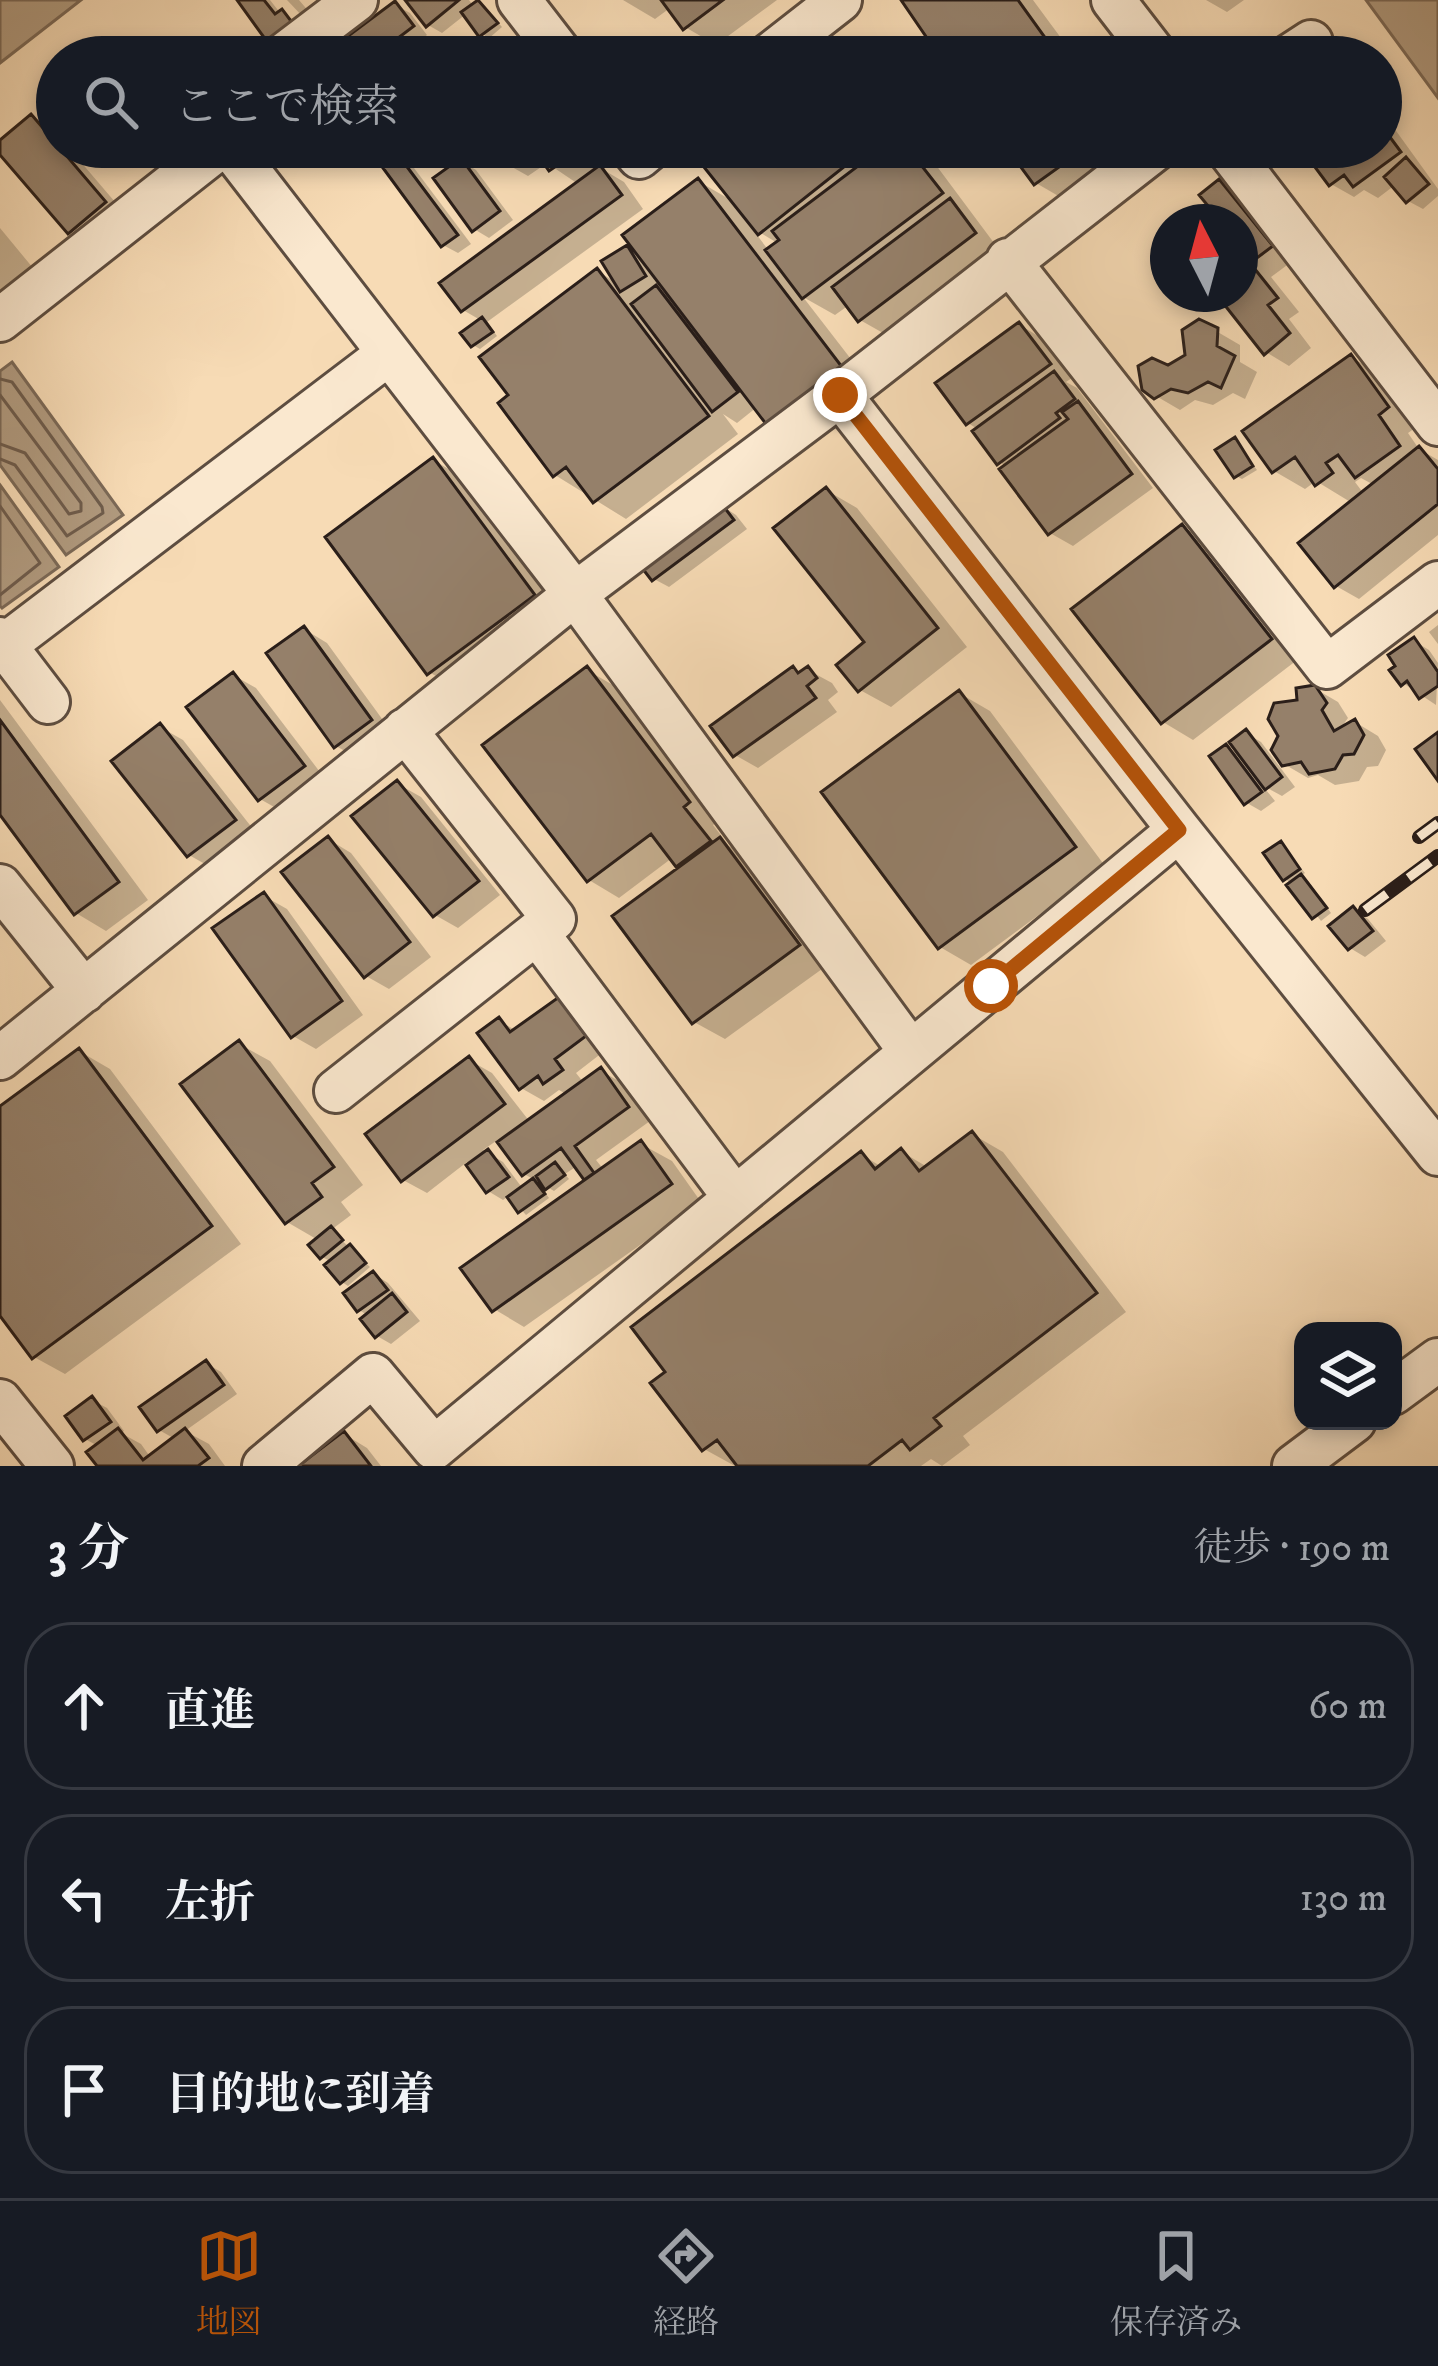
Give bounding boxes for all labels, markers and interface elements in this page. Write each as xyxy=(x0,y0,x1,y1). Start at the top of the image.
search box xyxy=(36,36,1402,168)
icon: search xyxy=(78,69,144,135)
text: ここで検索 xyxy=(174,80,399,136)
north arrow xyxy=(1150,204,1258,312)
route end xyxy=(813,368,867,422)
route start xyxy=(964,959,1018,1013)
map controls xyxy=(1294,1322,1402,1430)
button: layers xyxy=(1294,1322,1402,1430)
text: 3 分 xyxy=(48,1518,129,1582)
text: 徒歩 · 190 m xyxy=(1194,1524,1390,1573)
icon: ahead xyxy=(51,1673,117,1739)
text: 60 m xyxy=(1308,1682,1387,1731)
text: 直進 xyxy=(165,1684,255,1740)
icon: left xyxy=(51,1865,117,1931)
text: 130 m xyxy=(1299,1874,1387,1923)
text: 左折 xyxy=(165,1876,255,1932)
icon: arrive xyxy=(51,2057,117,2123)
text: 目的地に到着 xyxy=(165,2068,435,2124)
tab: 地図 xyxy=(196,2223,262,2344)
tab: 経路 xyxy=(653,2223,719,2344)
tab: 保存済み xyxy=(1110,2223,1242,2344)

